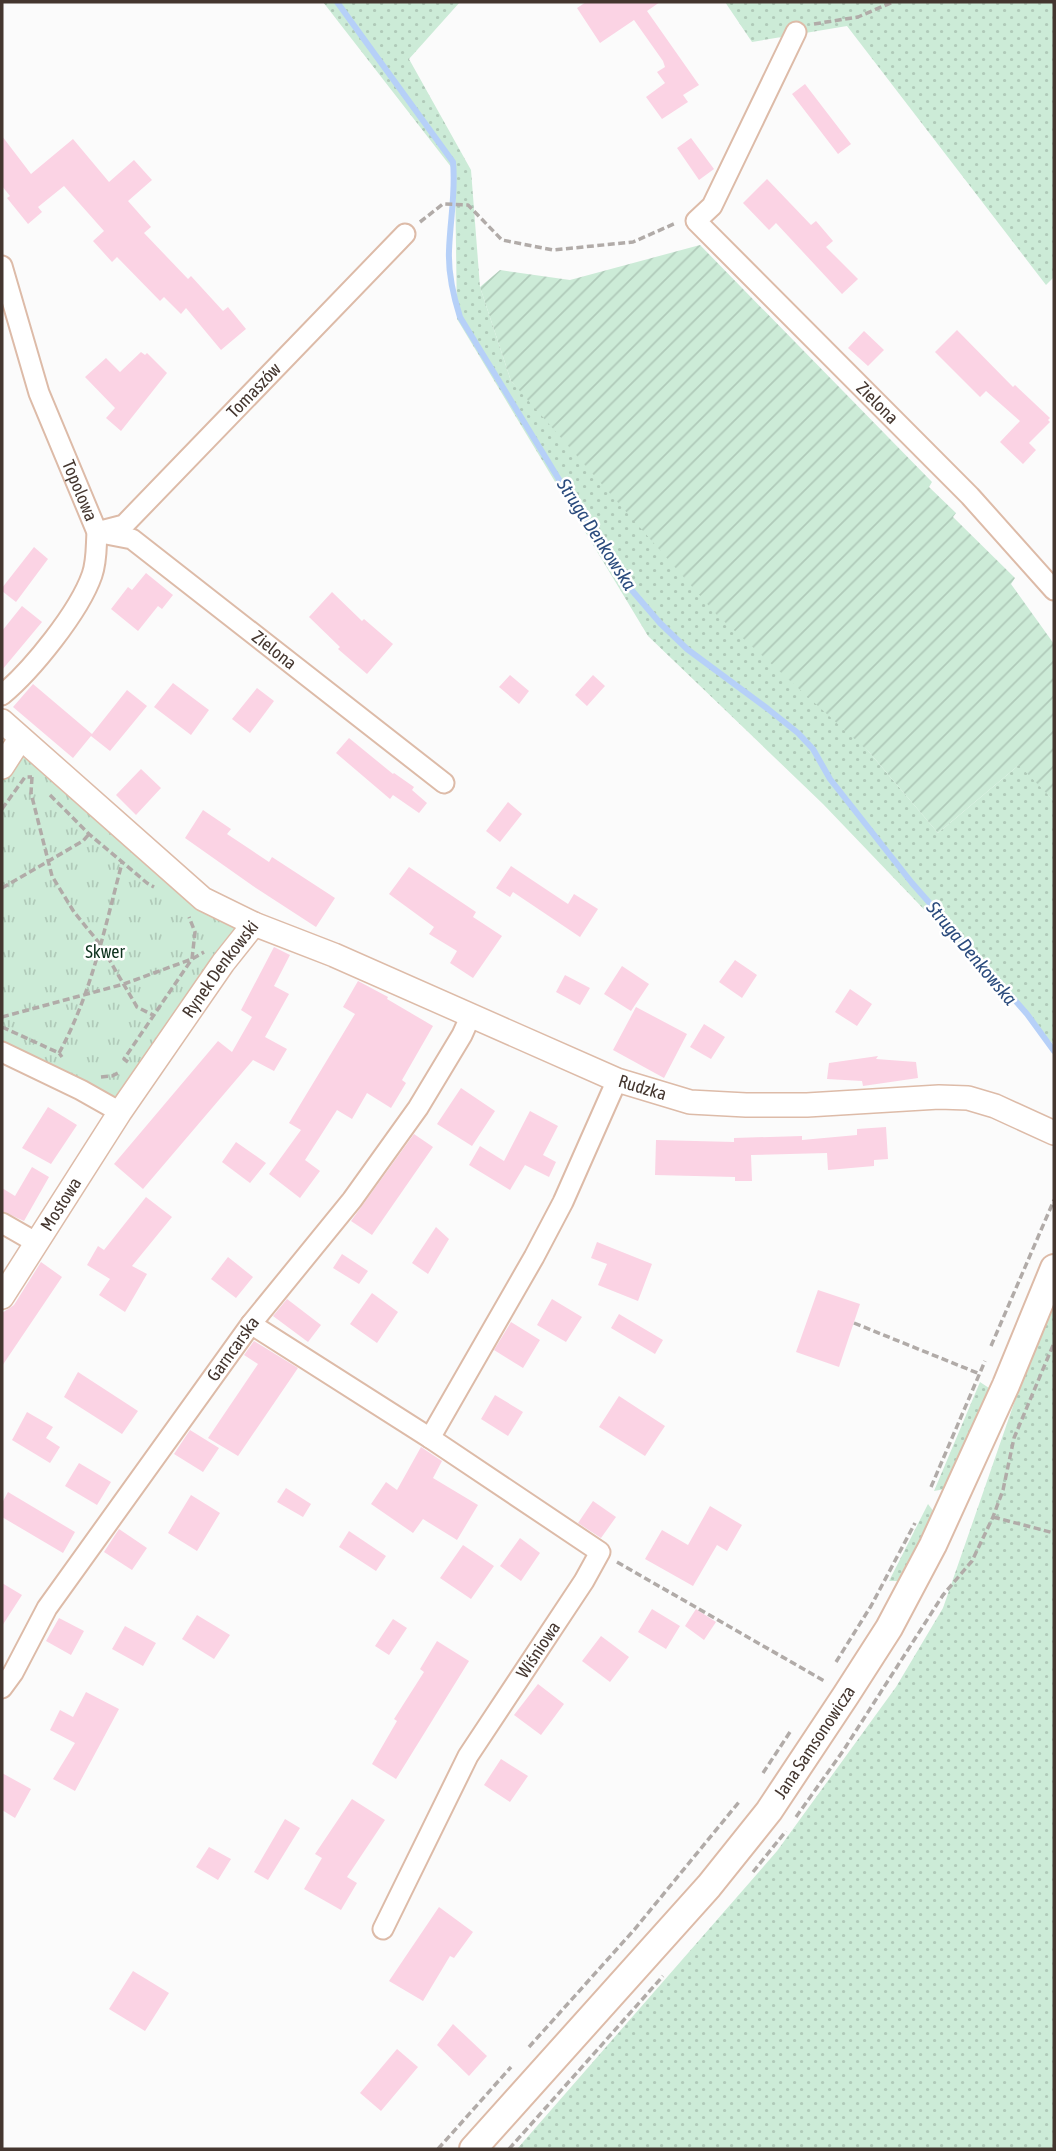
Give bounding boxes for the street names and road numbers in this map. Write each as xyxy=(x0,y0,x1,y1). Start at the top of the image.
street label: Tomaszów xyxy=(222,358,285,422)
street label: Zielona xyxy=(852,377,903,428)
street label: Topolowa xyxy=(58,457,102,524)
street label: Zielona xyxy=(248,626,301,674)
street label: Rynek Denkowski xyxy=(177,916,263,1021)
street label: Rudzka xyxy=(616,1070,669,1104)
street label: Mostowa xyxy=(36,1173,85,1235)
street label: Garncarska xyxy=(202,1312,263,1385)
street label: Wiśniowa xyxy=(512,1617,564,1682)
street label: Jana Samsonowicza xyxy=(769,1682,859,1802)

